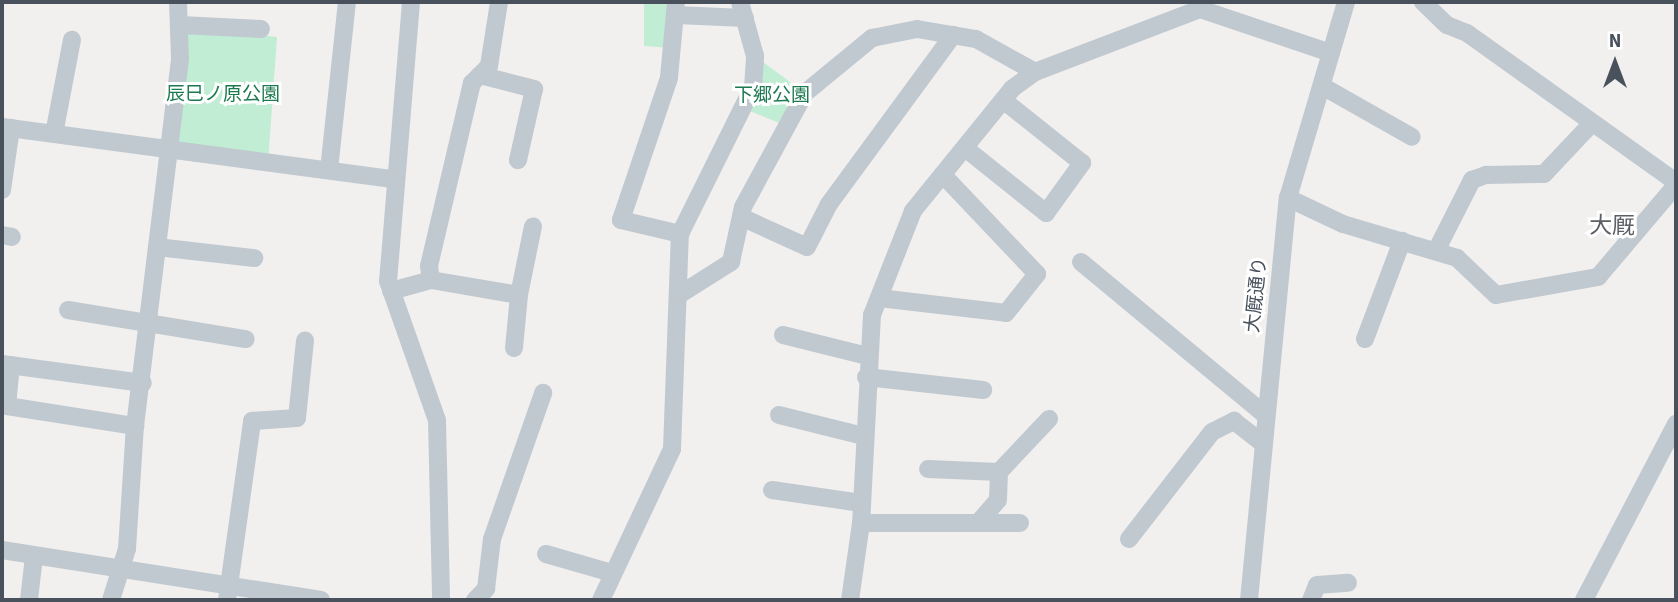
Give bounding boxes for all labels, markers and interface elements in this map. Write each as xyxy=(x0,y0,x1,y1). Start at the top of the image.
north arrow xyxy=(1580,28,1650,98)
text: N xyxy=(1609,28,1621,55)
park label: 辰巳ノ原公園 xyxy=(166,84,280,106)
park label: 下郷公園 xyxy=(734,85,810,107)
district label: 大厩 xyxy=(1589,212,1635,240)
street label: 大厩通り xyxy=(1242,256,1272,334)

